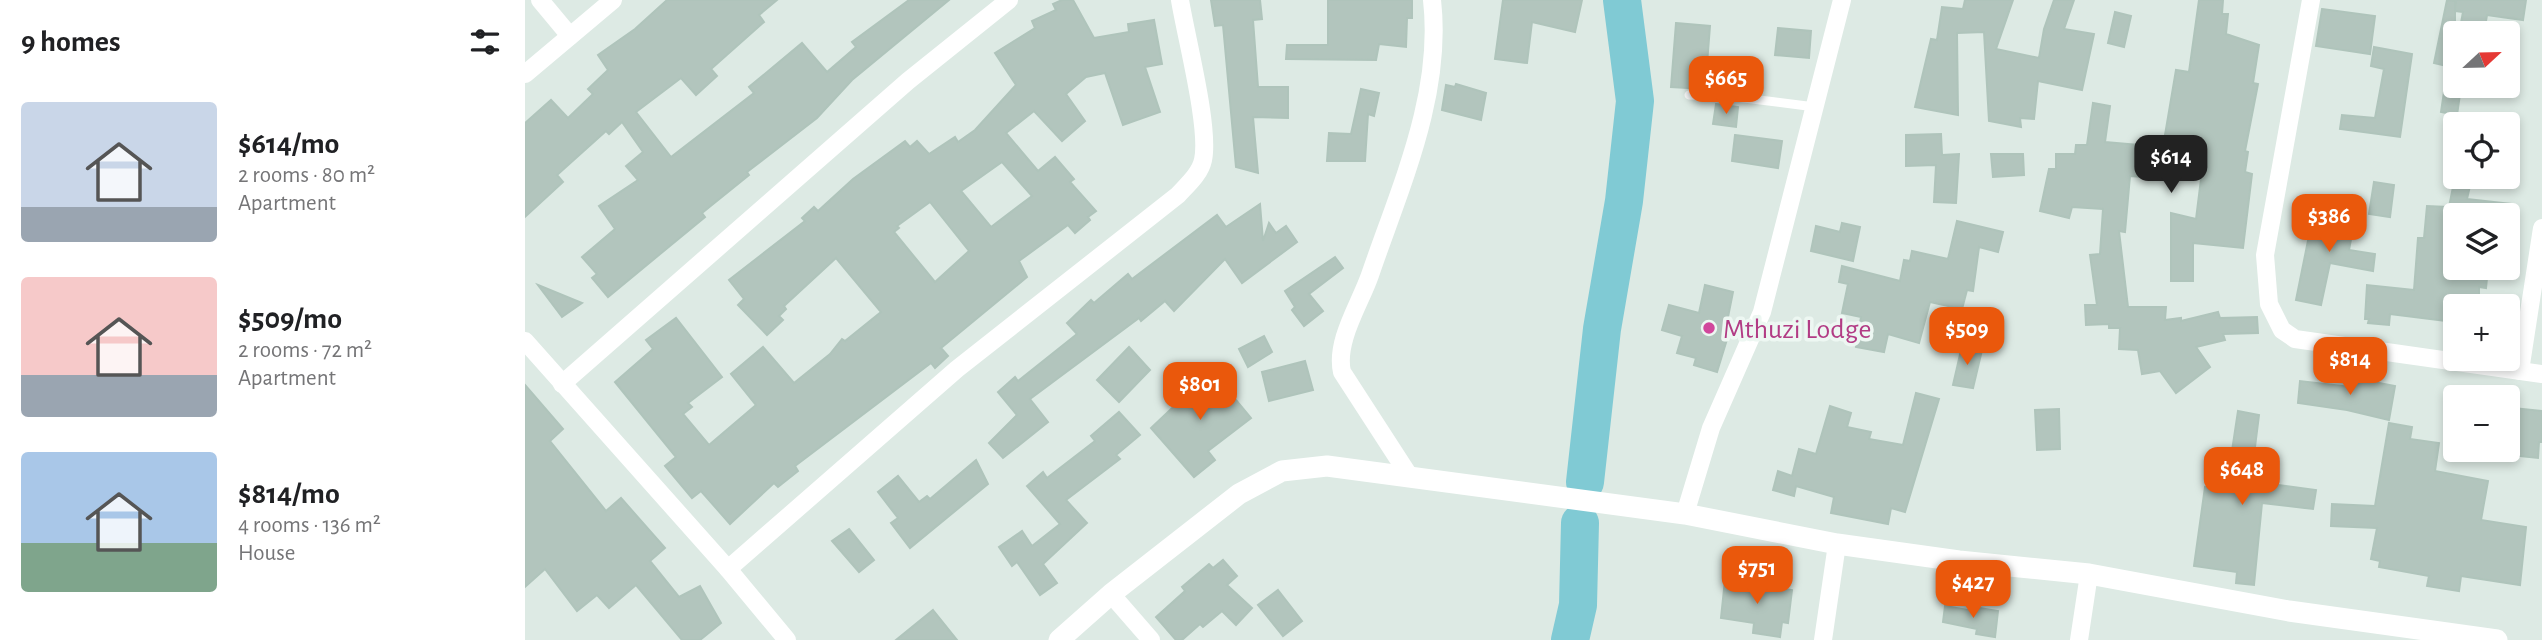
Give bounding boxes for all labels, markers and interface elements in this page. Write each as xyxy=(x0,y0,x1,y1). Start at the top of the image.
north arrow xyxy=(2443,21,2520,98)
map controls xyxy=(2443,21,2520,462)
icon: filters xyxy=(466,23,504,61)
text: 9 homes xyxy=(21,27,121,57)
pin: $665 xyxy=(1685,57,1767,116)
text: $665 xyxy=(1705,67,1747,90)
button: locate xyxy=(2443,112,2520,189)
text: $614/mo xyxy=(238,129,339,159)
icon: home xyxy=(77,130,161,214)
pin: $614 xyxy=(2130,136,2212,195)
text: $614 xyxy=(2150,146,2192,169)
text: 2 rooms · 80 m² xyxy=(238,164,375,187)
text: Apartment xyxy=(238,192,336,215)
pin: $386 xyxy=(2288,194,2370,254)
button: layers xyxy=(2443,203,2520,280)
text: $386 xyxy=(2308,205,2350,228)
button: + xyxy=(2443,294,2520,371)
text: $509/mo xyxy=(238,304,342,334)
icon: home xyxy=(77,305,161,389)
pin: $509 xyxy=(1926,308,2008,367)
place label: Mthuzi Lodge xyxy=(1723,316,1871,344)
text: $509 xyxy=(1945,318,1989,341)
marker: Mthuzi Lodge xyxy=(1701,320,1717,336)
pin: $814 xyxy=(2309,338,2391,397)
text: 2 rooms · 72 m² xyxy=(238,339,372,362)
text: $814 xyxy=(2329,348,2371,371)
pin: $801 xyxy=(1159,362,1241,422)
text: Apartment xyxy=(238,367,336,390)
text: $801 xyxy=(1179,373,1221,396)
button: − xyxy=(2443,385,2520,462)
pin: $648 xyxy=(2201,448,2283,507)
text: $648 xyxy=(2220,458,2264,481)
text: $814/mo xyxy=(238,479,340,509)
icon: home xyxy=(77,480,161,564)
text: 4 rooms · 136 m² xyxy=(238,514,381,537)
text: House xyxy=(238,542,295,565)
pin: $751 xyxy=(1716,546,1798,606)
text: $751 xyxy=(1738,557,1776,580)
pin: $427 xyxy=(1932,560,2014,620)
text: $427 xyxy=(1952,571,1994,594)

